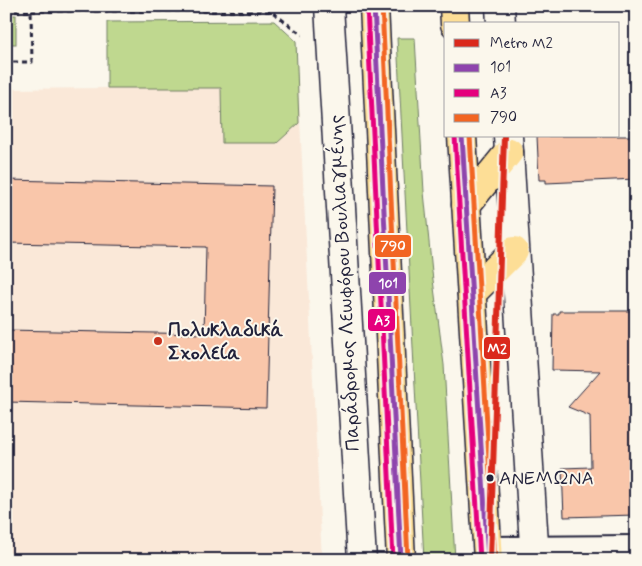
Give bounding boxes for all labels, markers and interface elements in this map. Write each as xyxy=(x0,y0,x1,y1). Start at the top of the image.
legend xyxy=(444,22,620,138)
text: Metro Μ2 xyxy=(490,34,553,54)
text: 101 xyxy=(490,58,511,78)
text: Α3 xyxy=(490,84,507,104)
text: 790 xyxy=(490,108,517,128)
street label: Παράδρομος Λεωφόρου Βουλιαγμένης xyxy=(323,114,367,452)
line badge: 790 xyxy=(374,234,412,258)
text: 790 xyxy=(380,237,406,255)
line badge: 101 xyxy=(368,271,407,295)
text: 101 xyxy=(378,275,398,293)
line badge: Α3 xyxy=(367,308,396,332)
text: Α3 xyxy=(374,312,390,330)
place label: Πολυκλαδικά Σχολεία xyxy=(168,317,283,367)
marker: Πολυκλαδικά Σχολεία xyxy=(152,335,164,347)
line badge: Μ2 xyxy=(483,336,511,360)
text: Μ2 xyxy=(487,340,507,358)
place label: ΑΝΕΜΩΝΑ xyxy=(499,466,594,491)
marker: ΑΝΕΜΩΝΑ xyxy=(485,473,495,483)

